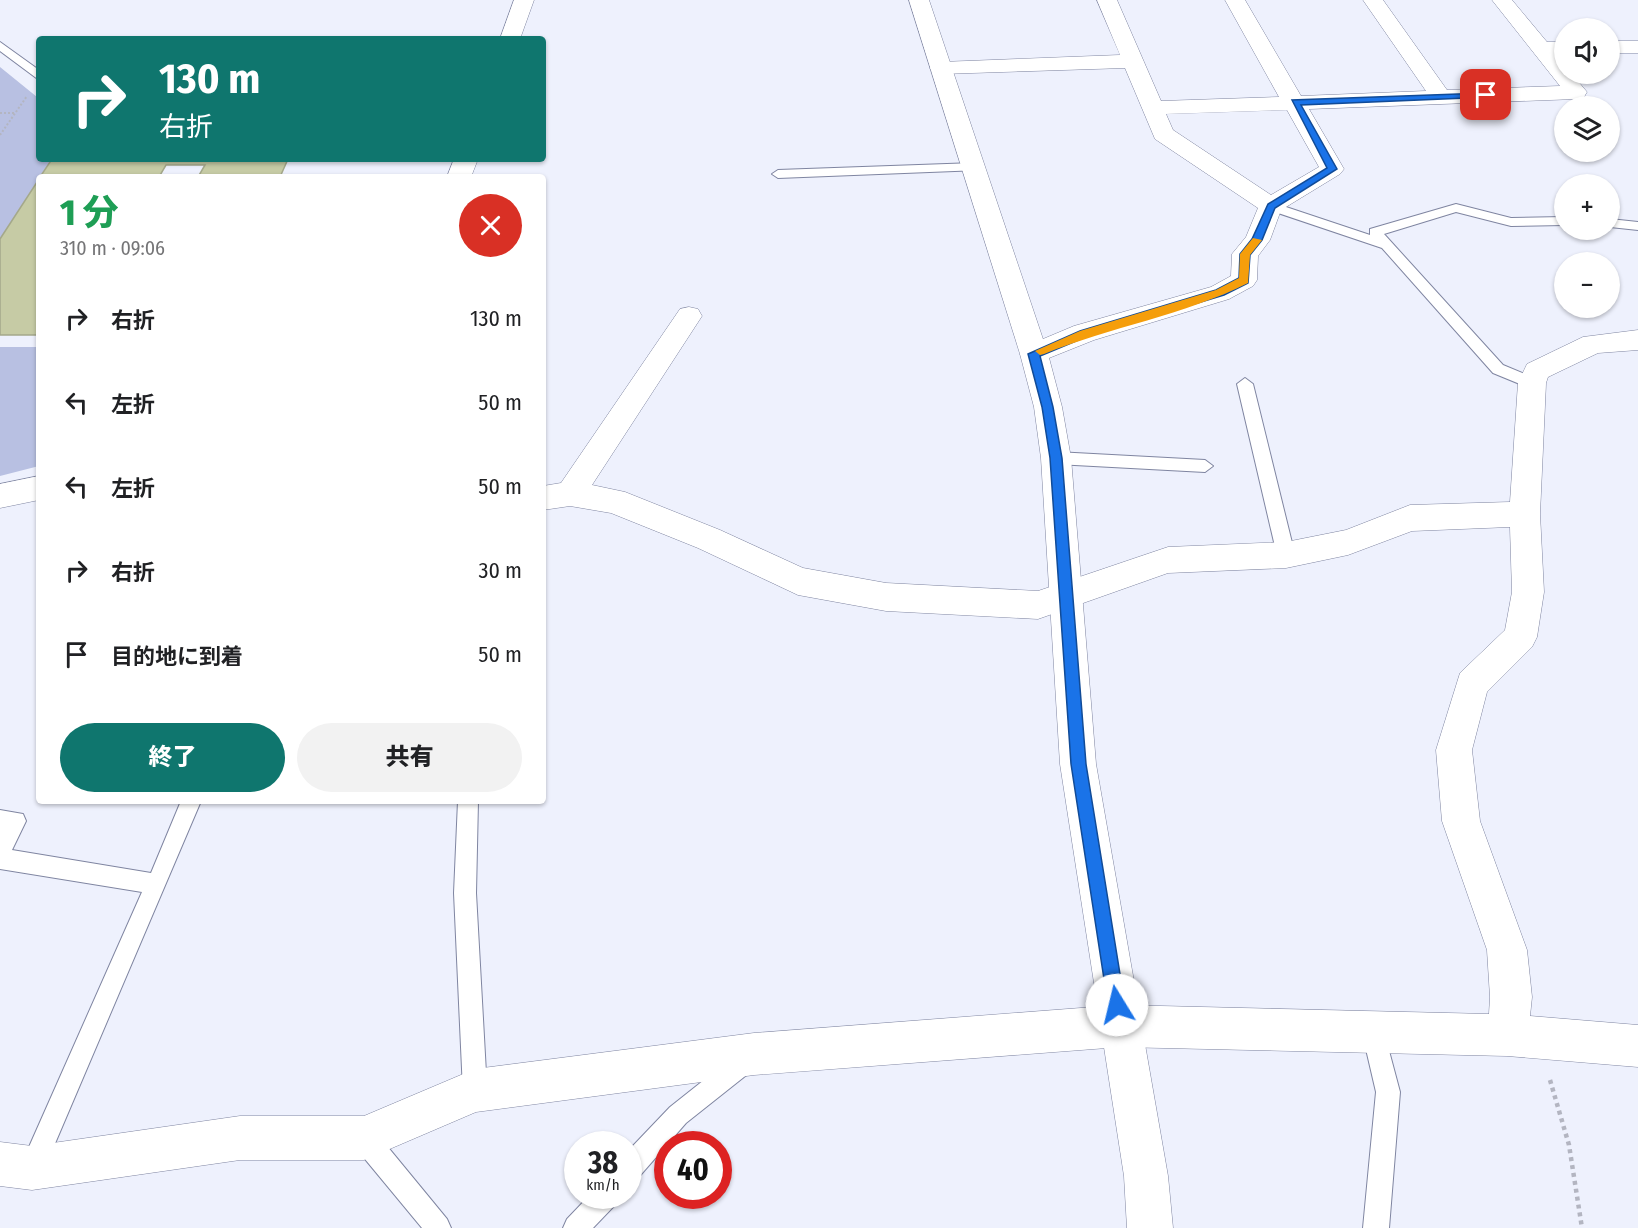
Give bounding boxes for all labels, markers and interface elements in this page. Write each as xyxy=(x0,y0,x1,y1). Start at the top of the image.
map controls xyxy=(1554,18,1620,318)
button: sound xyxy=(1554,18,1620,84)
text: 130 m xyxy=(159,54,260,104)
icon: right xyxy=(60,60,138,138)
pin xyxy=(1460,69,1511,120)
icon: arrive xyxy=(1469,78,1502,111)
button: layers xyxy=(1554,96,1620,162)
text: 右折 xyxy=(159,111,213,143)
button: + xyxy=(1554,174,1620,240)
text: 1 分 xyxy=(60,191,119,235)
button: close xyxy=(459,194,522,257)
text: 310 m · 09:06 xyxy=(60,236,165,260)
button: − xyxy=(1554,252,1620,318)
icon: right xyxy=(60,302,93,335)
text: 130 m xyxy=(470,305,522,332)
text: 右折 xyxy=(111,307,155,334)
icon: left xyxy=(60,386,93,419)
text: 50 m xyxy=(478,389,522,416)
text: 左折 xyxy=(111,391,155,418)
icon: left xyxy=(60,470,93,503)
text: 50 m xyxy=(478,473,522,500)
text: 左折 xyxy=(111,475,155,502)
icon: right xyxy=(60,554,93,587)
text: 30 m xyxy=(479,557,522,584)
text: 右折 xyxy=(111,559,155,586)
icon: arrive xyxy=(60,638,93,671)
text: 50 m xyxy=(478,641,522,668)
text: 目的地に到着 xyxy=(111,643,243,670)
button: 終了 xyxy=(60,723,285,792)
button: 共有 xyxy=(297,723,522,792)
position arrow xyxy=(1085,973,1149,1037)
speed limit sign: 40 xyxy=(654,1131,732,1209)
text: 38 xyxy=(588,1145,618,1181)
text: km/h xyxy=(586,1176,620,1194)

